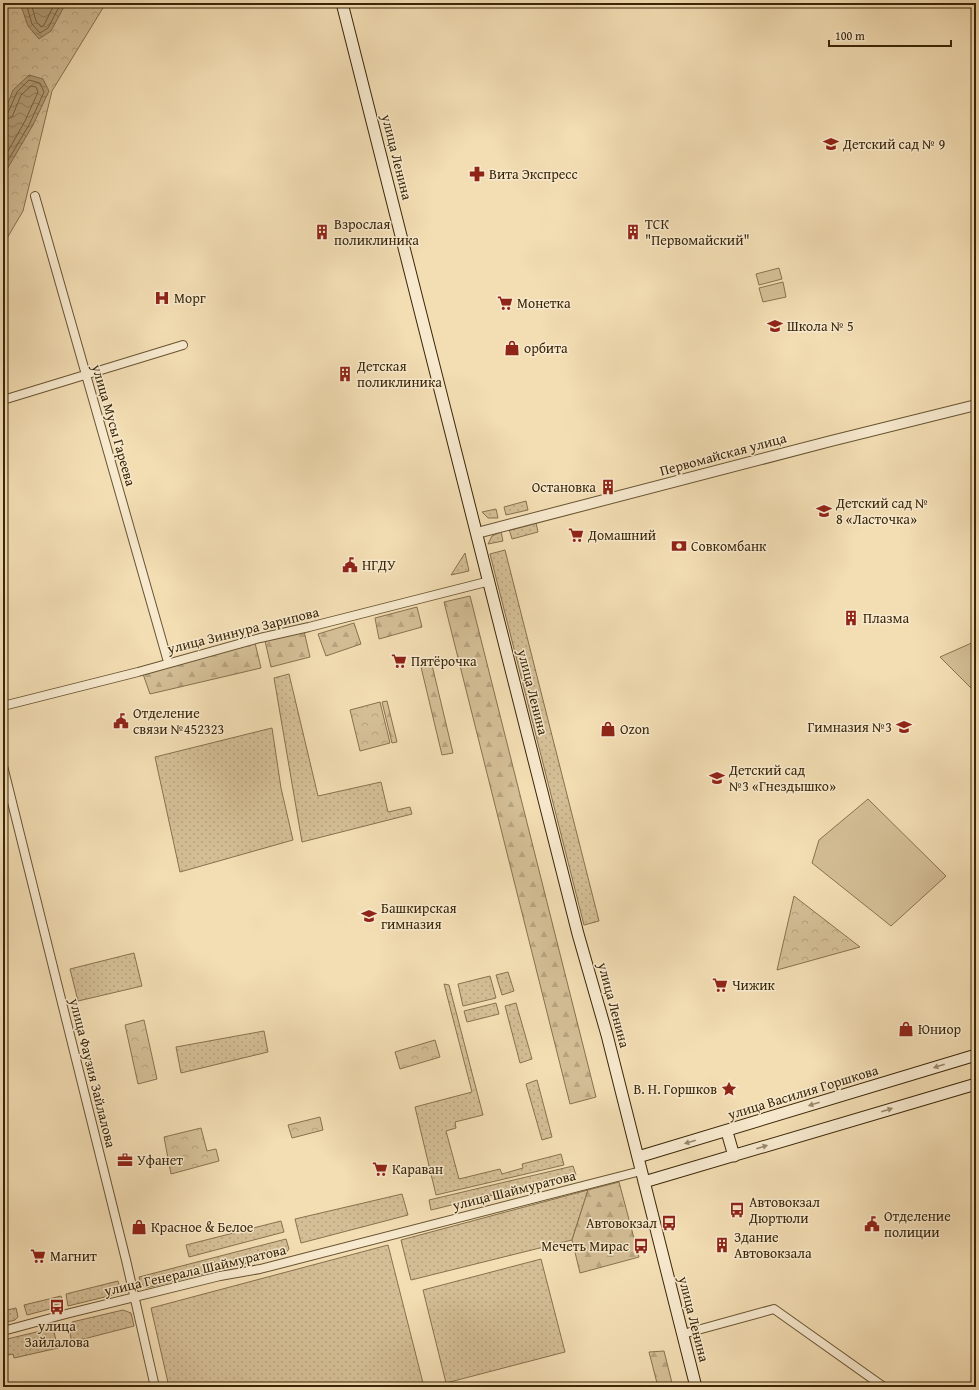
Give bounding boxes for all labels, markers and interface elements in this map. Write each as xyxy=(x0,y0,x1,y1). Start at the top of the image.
scale bar xyxy=(829,22,951,48)
text: 100 m xyxy=(835,27,865,44)
street label: улица Ленина xyxy=(376,111,417,202)
place label: Детский сад № 9 xyxy=(842,134,945,154)
school or university icon: Детский сад № 9 xyxy=(822,135,840,153)
place label: Вита Экспресс xyxy=(489,164,578,184)
pharmacy icon: Вита Экспресс xyxy=(468,165,486,183)
place label: Взрослая поликлиника xyxy=(334,214,419,250)
place label: ТСК "Первомайский" xyxy=(645,214,750,250)
building icon: Взрослая поликлиника xyxy=(313,223,331,241)
building icon: ТСК "Первомайский" xyxy=(624,223,642,241)
place label: Морг xyxy=(174,288,206,308)
hospital icon: Морг xyxy=(153,289,171,307)
place label: Монетка xyxy=(517,293,571,313)
supermarket icon: Монетка xyxy=(496,294,514,312)
place label: Школа № 5 xyxy=(787,316,854,336)
school or university icon: Школа № 5 xyxy=(766,317,784,335)
place label: орбита xyxy=(524,338,568,358)
shop icon: орбита xyxy=(503,339,521,357)
place label: Детская поликлиника xyxy=(356,356,442,392)
street label: улица Мусы Гареева xyxy=(87,361,141,489)
building icon: Детская поликлиника xyxy=(336,365,354,383)
street label: Первомайская улица xyxy=(657,427,789,481)
place label: Остановка xyxy=(532,477,596,497)
building icon: Остановка xyxy=(599,478,617,496)
place label: Детский сад № 8 «Ласточка» xyxy=(835,493,928,529)
school or university icon: Детский сад № 8 «Ласточка» xyxy=(815,502,833,520)
place label: Домашний xyxy=(587,525,656,545)
supermarket icon: Домашний xyxy=(567,526,585,544)
place label: Совкомбанк xyxy=(691,536,767,556)
bank icon: Совкомбанк xyxy=(670,537,688,555)
place label: НГДУ xyxy=(362,555,396,575)
public building icon: НГДУ xyxy=(341,556,359,574)
street label: улица Зиннура Зарипова xyxy=(164,601,321,659)
place label: Плазма xyxy=(863,608,909,628)
building icon: Плазма xyxy=(842,609,860,627)
street label: улица Ленина xyxy=(512,646,553,737)
place label: Пятёрочка xyxy=(411,651,477,671)
supermarket icon: Пятёрочка xyxy=(390,652,408,670)
place label: Отделение связи №452323 xyxy=(133,703,224,739)
public building icon: Отделение связи №452323 xyxy=(112,712,130,730)
place label: Гимназия №3 xyxy=(808,717,892,737)
school or university icon: Гимназия №3 xyxy=(895,718,913,736)
place label: Ozon xyxy=(620,719,650,739)
shop icon: Ozon xyxy=(599,720,617,738)
place label: Детский сад №3 «Гнездышко» xyxy=(728,760,836,796)
school or university icon: Детский сад №3 «Гнездышко» xyxy=(708,769,726,787)
place label: Башкирская гимназия xyxy=(381,898,457,934)
school or university icon: Башкирская гимназия xyxy=(360,907,378,925)
street label: улица Ленина xyxy=(593,959,635,1050)
place label: Чижик xyxy=(732,975,775,995)
supermarket icon: Чижик xyxy=(711,976,729,994)
street label: улица Фаузия Зайлалова xyxy=(65,995,121,1150)
place label: Юниор xyxy=(918,1019,962,1039)
shop icon: Юниор xyxy=(897,1020,915,1038)
street label: улица Василия Горшкова xyxy=(724,1059,881,1125)
one-way arrow xyxy=(932,1063,944,1069)
place label: В. Н. Горшков xyxy=(633,1079,717,1099)
place icon: В. Н. Горшков xyxy=(720,1080,738,1098)
one-way arrow xyxy=(808,1101,820,1107)
one-way arrow xyxy=(881,1107,893,1113)
one-way arrow xyxy=(684,1139,696,1145)
one-way arrow xyxy=(756,1144,768,1150)
place label: Уфанет xyxy=(137,1150,183,1170)
office icon: Уфанет xyxy=(116,1151,134,1169)
place label: Караван xyxy=(392,1159,443,1179)
supermarket icon: Караван xyxy=(371,1160,389,1178)
street label: улица Шаймуратова xyxy=(449,1165,578,1215)
place label: Автовокзал Дюртюли xyxy=(748,1192,820,1228)
bus stop icon: Автовокзал Дюртюли xyxy=(728,1201,746,1219)
place label: Отделение полиции xyxy=(884,1206,951,1242)
place label: Автовокзал xyxy=(586,1213,657,1233)
bus stop icon: Автовокзал xyxy=(660,1214,678,1232)
public building icon: Отделение полиции xyxy=(863,1215,881,1233)
place label: Красное & Белое xyxy=(151,1217,254,1237)
shop icon: Красное & Белое xyxy=(130,1218,148,1236)
place label: Здание Автовокзала xyxy=(734,1227,812,1263)
place label: Мечеть Мирас xyxy=(541,1236,629,1256)
building icon: Здание Автовокзала xyxy=(713,1236,731,1254)
bus stop icon: Мечеть Мирас xyxy=(632,1237,650,1255)
street label: улица Генерала Шаймуратова xyxy=(101,1239,288,1301)
place label: Магнит xyxy=(50,1246,97,1266)
supermarket icon: Магнит xyxy=(29,1247,47,1265)
street label: улица Ленина xyxy=(673,1273,714,1364)
bus stop icon: улица Зайлалова xyxy=(48,1298,66,1316)
place label: улица Зайлалова xyxy=(25,1316,90,1352)

